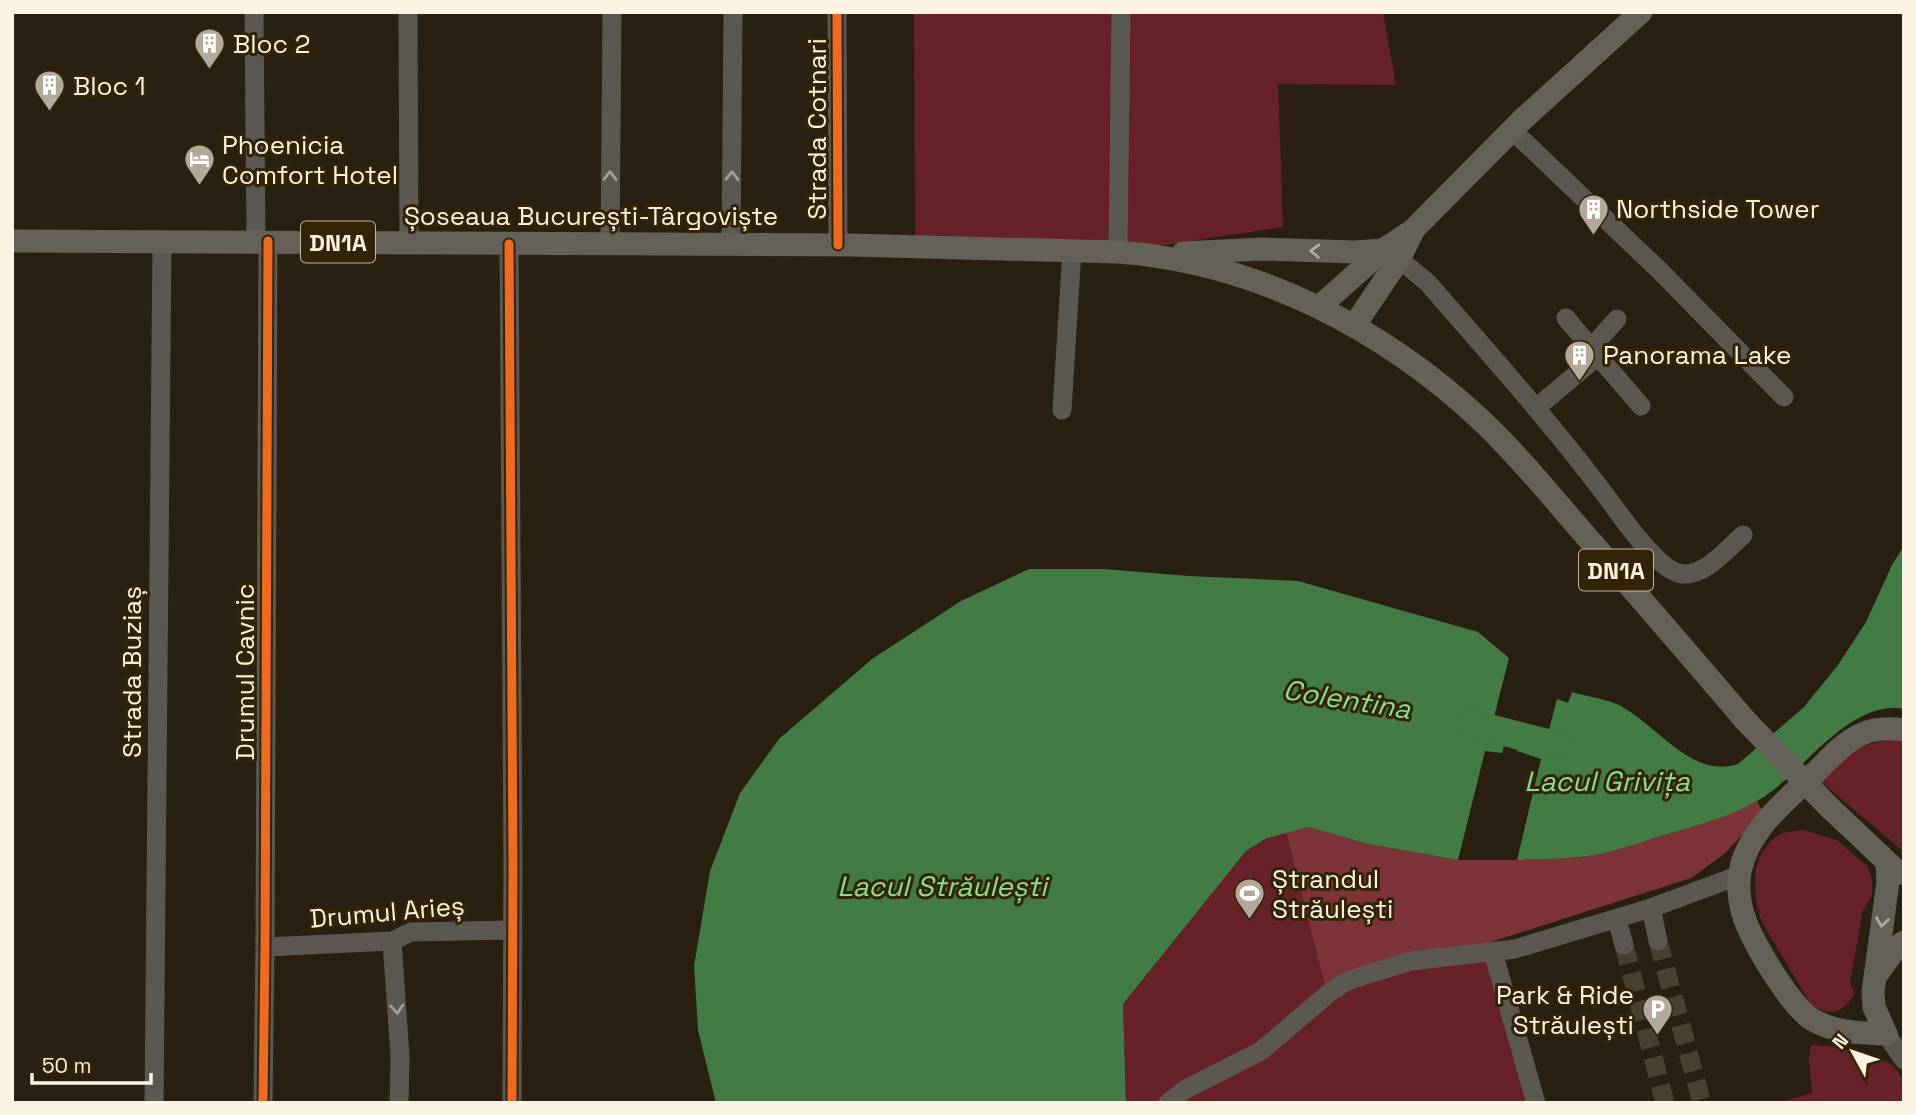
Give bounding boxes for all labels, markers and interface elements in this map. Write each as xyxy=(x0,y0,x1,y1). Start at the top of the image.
building icon: Bloc 2 xyxy=(193,27,227,71)
place label: Bloc 2 xyxy=(233,27,311,61)
street label: Strada Cotnari xyxy=(800,38,834,220)
building icon: Bloc 1 xyxy=(33,69,67,113)
place label: Bloc 1 xyxy=(73,69,146,103)
place label: Phoenicia Comfort Hotel xyxy=(222,128,398,192)
hotel icon: Phoenicia Comfort Hotel xyxy=(182,143,216,187)
one-way arrow xyxy=(603,170,618,181)
one-way arrow xyxy=(724,170,740,180)
building icon: Northside Tower xyxy=(1576,192,1610,236)
place label: Northside Tower xyxy=(1616,192,1820,226)
street label: Șoseaua București-Târgoviște xyxy=(404,199,778,233)
road number: DN1A xyxy=(301,222,375,262)
one-way arrow xyxy=(1309,243,1320,258)
building icon: Panorama Lake xyxy=(1563,338,1597,382)
place label: Panorama Lake xyxy=(1603,338,1791,372)
road number: DN1A xyxy=(1579,550,1653,590)
street label: Drumul Cavnic xyxy=(228,584,262,760)
street label: Strada Buziaș xyxy=(115,586,149,758)
water label: Colentina xyxy=(1281,671,1414,727)
water label: Lacul Grivița xyxy=(1524,763,1691,799)
place label: Ștrandul Străulești xyxy=(1272,862,1393,926)
water label: Lacul Străulești xyxy=(837,868,1050,904)
sports icon: Ștrandul Străulești xyxy=(1232,877,1266,921)
street label: Drumul Arieș xyxy=(308,888,466,936)
one-way arrow xyxy=(1875,916,1890,927)
place label: Park & Ride Străulești xyxy=(1496,978,1634,1042)
parking icon: Park & Ride Străulești xyxy=(1640,993,1674,1037)
one-way arrow xyxy=(389,1004,404,1015)
north arrow xyxy=(1818,1017,1888,1087)
text: N xyxy=(1827,1028,1854,1054)
scale bar xyxy=(32,1042,150,1086)
text: 50 m xyxy=(42,1052,92,1079)

